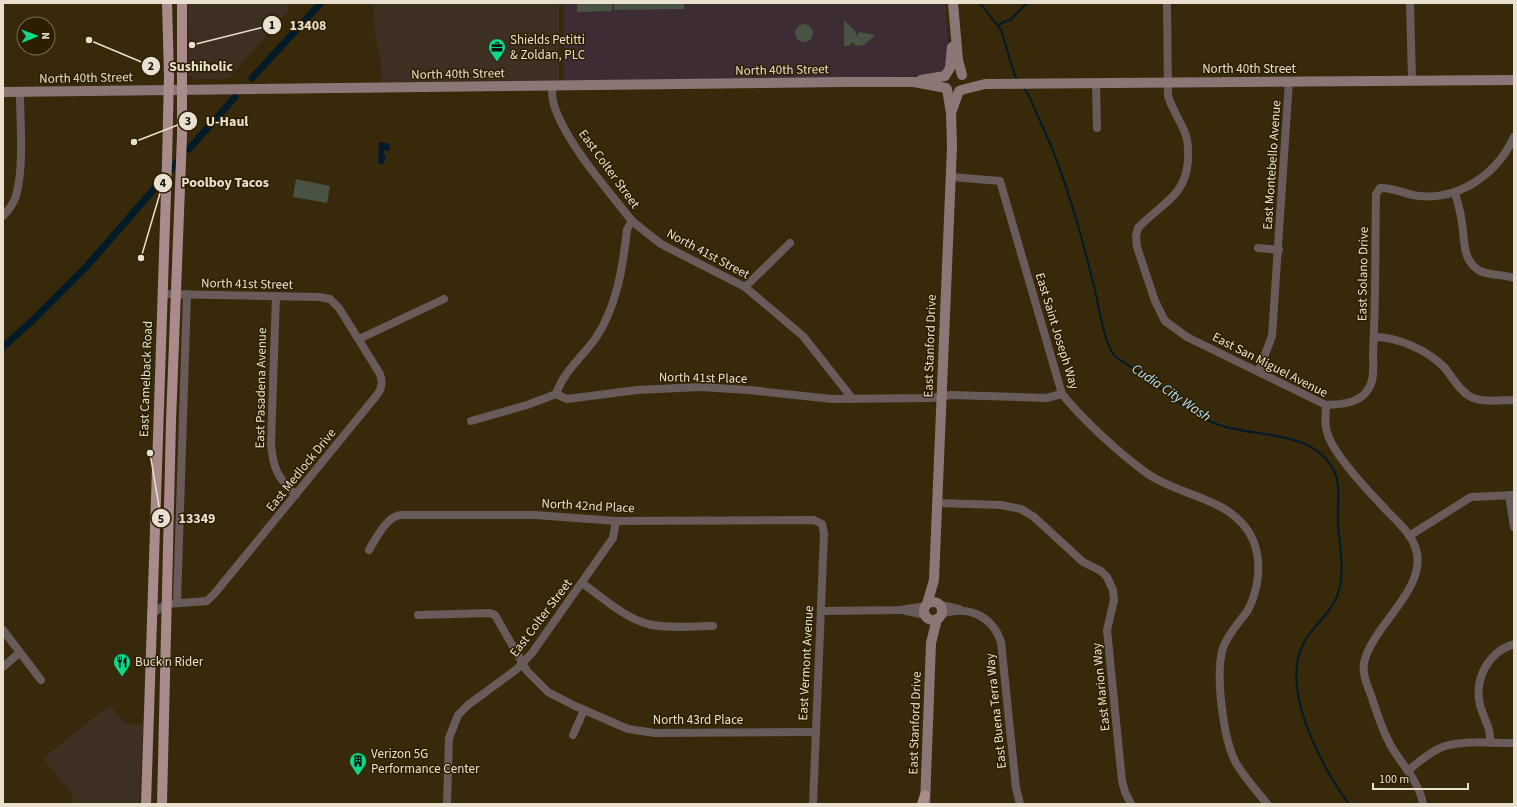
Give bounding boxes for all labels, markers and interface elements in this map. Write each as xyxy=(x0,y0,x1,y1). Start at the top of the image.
callout: 13408 xyxy=(262,12,334,38)
north arrow xyxy=(16,16,56,56)
text: 13408 xyxy=(290,16,326,36)
text: 1 xyxy=(269,17,275,34)
place label: Shields Petitti & Zoldan, PLC xyxy=(510,31,585,64)
text: N xyxy=(38,32,53,40)
office icon: Shields Petitti & Zoldan, PLC xyxy=(487,37,507,62)
callout: Sushiholic xyxy=(141,53,241,79)
text: Sushiholic xyxy=(169,57,233,77)
text: 2 xyxy=(148,58,154,75)
street label: North 40th Street xyxy=(735,60,830,80)
street label: North 40th Street xyxy=(1202,60,1296,78)
street label: North 40th Street xyxy=(411,64,506,84)
street label: North 40th Street xyxy=(39,68,134,88)
street label: East Montebello Avenue xyxy=(1258,100,1286,230)
callout: U-Haul xyxy=(178,108,256,134)
text: U-Haul xyxy=(206,112,248,132)
text: 3 xyxy=(185,113,191,130)
street label: East Colter Street xyxy=(574,126,644,213)
callout: Poolboy Tacos xyxy=(153,170,277,196)
text: Poolboy Tacos xyxy=(181,173,269,193)
text: 4 xyxy=(160,175,167,192)
street label: North 41st Street xyxy=(663,225,753,284)
street label: East Solano Drive xyxy=(1353,227,1373,321)
street label: East Saint Joseph Way xyxy=(1031,270,1083,392)
street label: North 41st Street xyxy=(201,274,294,294)
street label: East Stanford Drive xyxy=(919,294,941,398)
street label: East Camelback Road xyxy=(135,320,157,438)
street label: East Pasadena Avenue xyxy=(251,327,271,449)
street label: East San Miguel Avenue xyxy=(1209,328,1331,402)
water label: Cudia City Wash xyxy=(1127,359,1215,427)
street label: North 41st Place xyxy=(659,368,747,388)
street label: East Medlock Drive xyxy=(262,425,340,515)
street label: North 42nd Place xyxy=(541,495,635,517)
callout: 13349 xyxy=(151,505,224,531)
text: 13349 xyxy=(179,509,215,529)
text: 5 xyxy=(158,511,164,528)
street label: East Colter Street xyxy=(506,575,577,661)
street label: East Vermont Avenue xyxy=(794,605,818,721)
street label: East Marion Way xyxy=(1087,642,1115,732)
restaurant icon: Buck n Rider xyxy=(112,652,132,677)
street label: East Buena Terra Way xyxy=(981,652,1011,770)
place label: Buck n Rider xyxy=(135,653,204,671)
street label: East Stanford Drive xyxy=(904,671,926,775)
street label: North 43rd Place xyxy=(653,711,743,729)
place label: Verizon 5G Performance Center xyxy=(371,745,480,778)
building icon: Verizon 5G Performance Center xyxy=(348,751,368,776)
scale bar xyxy=(1373,765,1468,791)
text: 100 m xyxy=(1379,771,1409,788)

